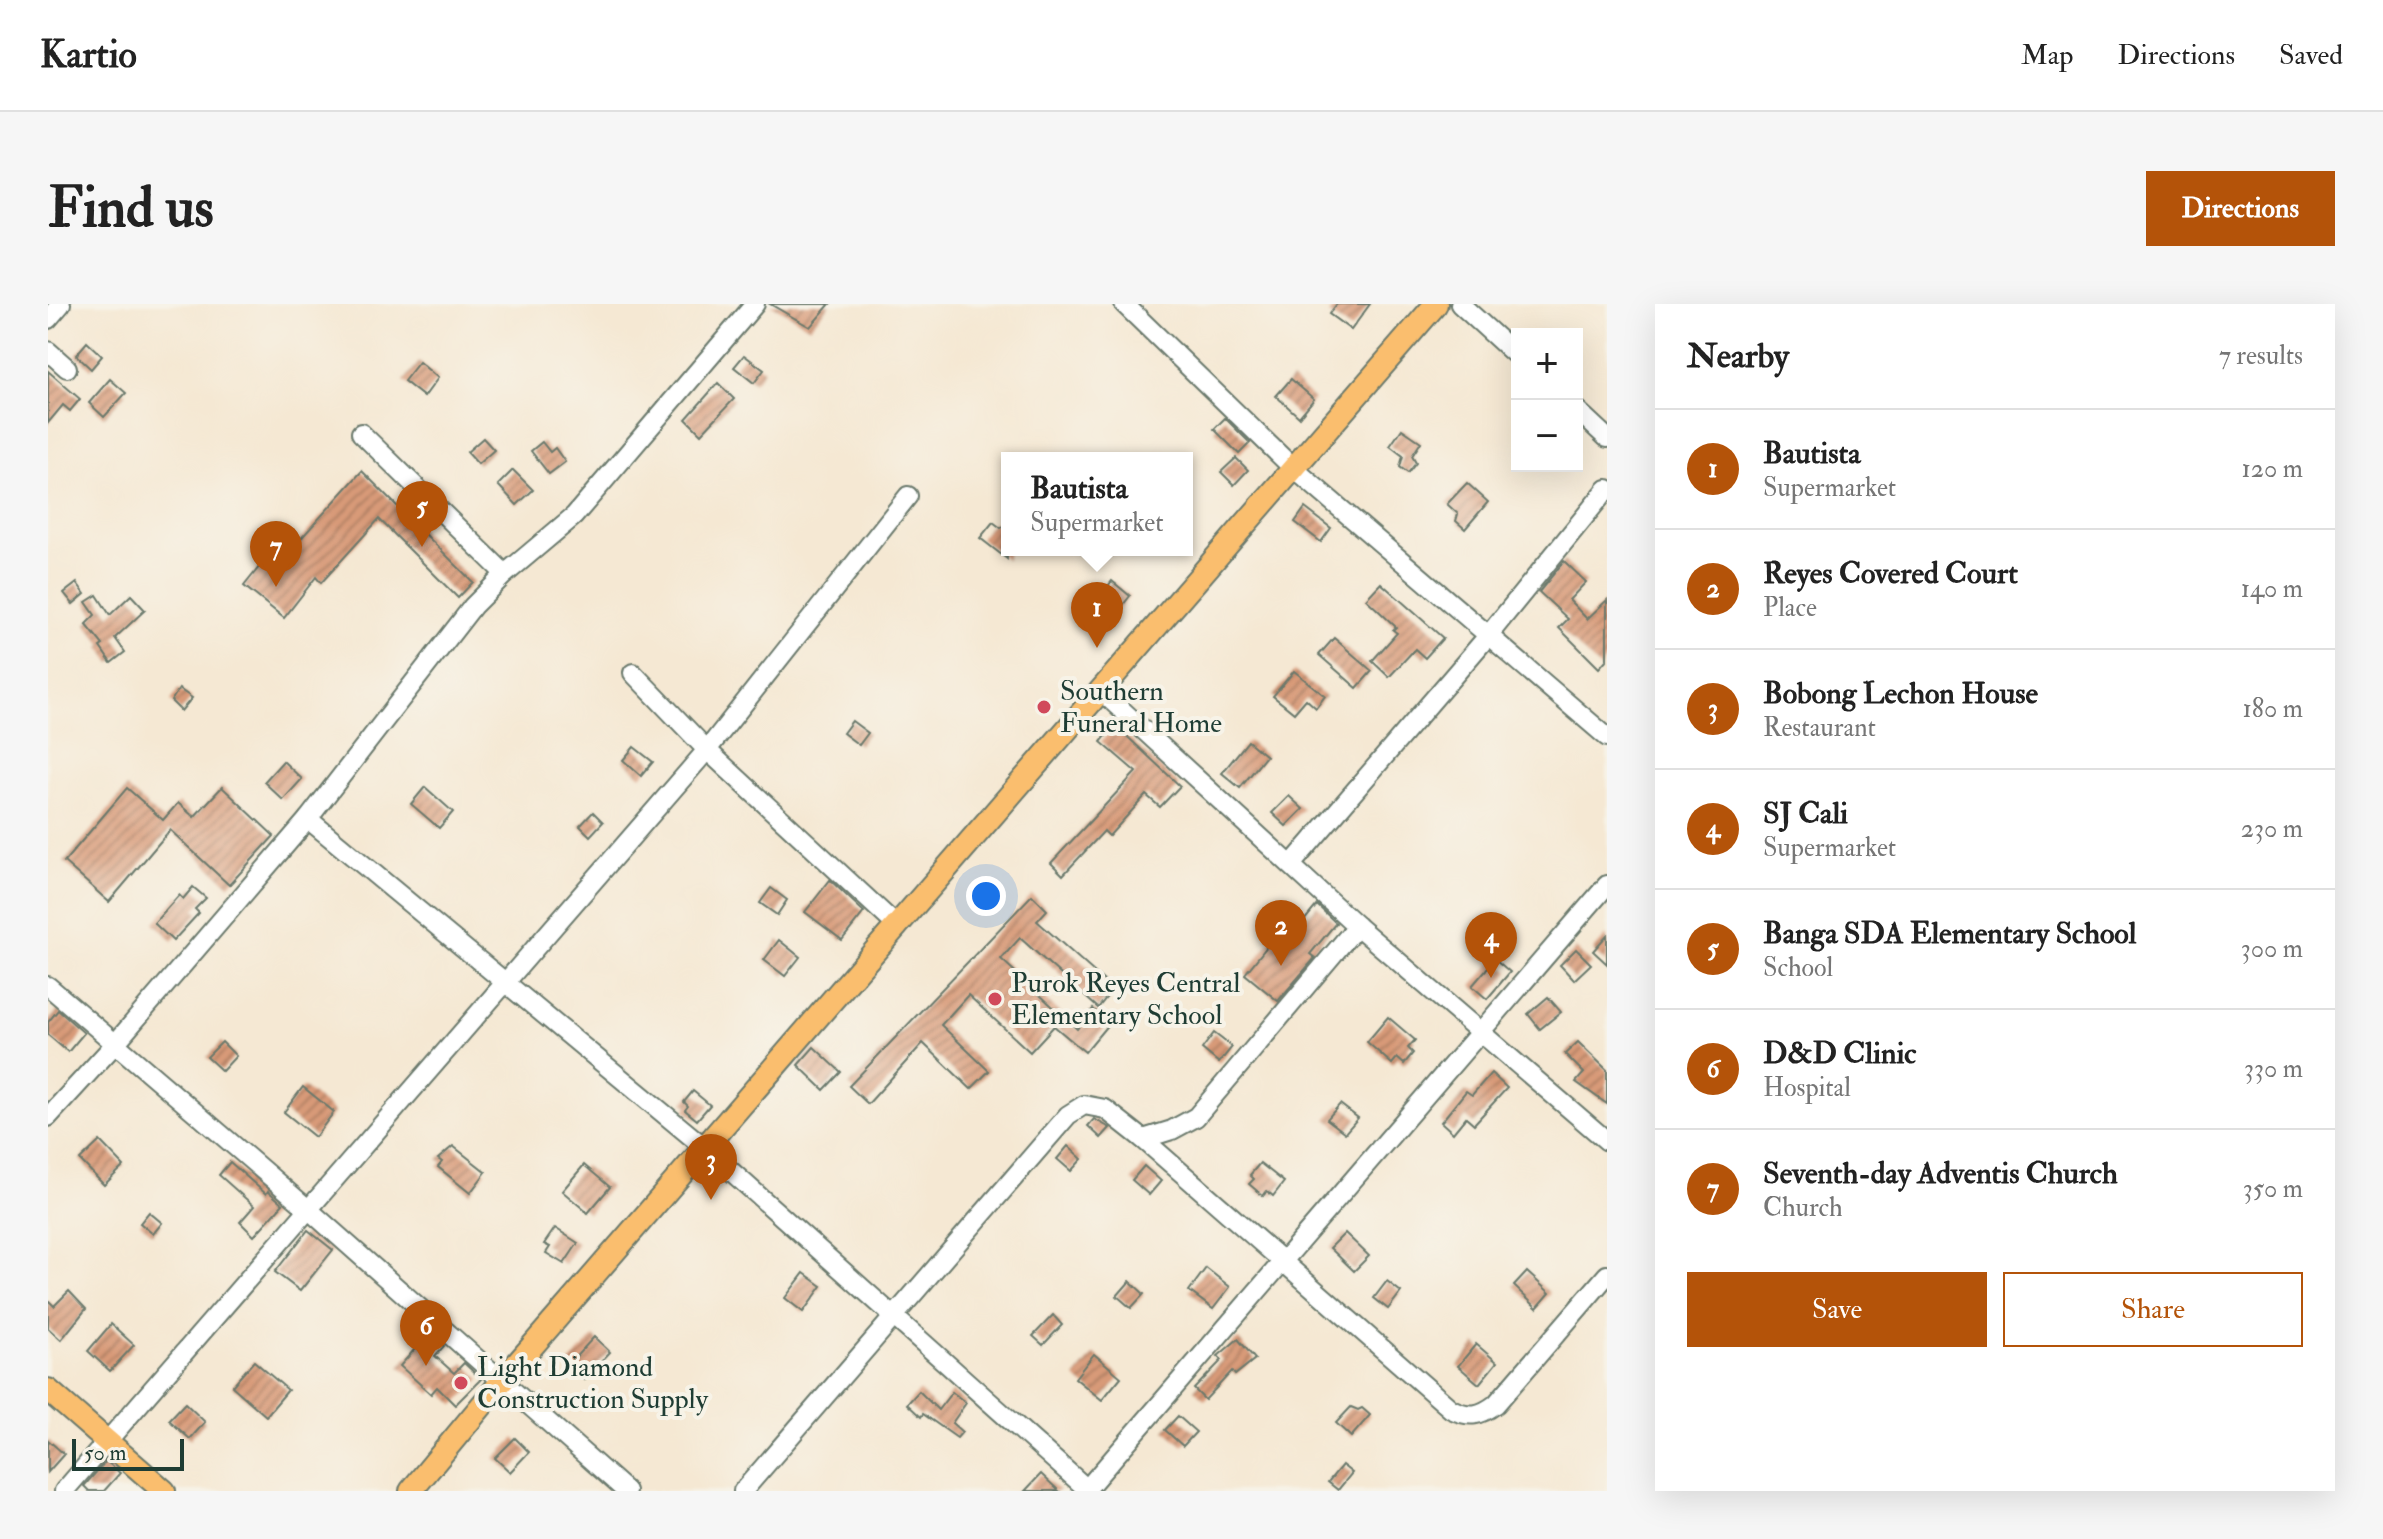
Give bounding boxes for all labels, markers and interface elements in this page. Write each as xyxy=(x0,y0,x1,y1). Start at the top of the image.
text: Kartio xyxy=(40,31,137,79)
text: Map xyxy=(2021,38,2074,73)
text: Directions xyxy=(2118,38,2235,73)
text: Saved xyxy=(2279,38,2343,73)
button: Directions xyxy=(2146,171,2335,246)
text: Find us xyxy=(48,173,214,244)
map controls xyxy=(1511,328,1583,472)
button: + xyxy=(1511,328,1583,400)
text: Nearby xyxy=(1687,335,1789,378)
text: 7 results xyxy=(2219,340,2303,372)
button: − xyxy=(1511,400,1583,472)
text: Bautista xyxy=(1763,435,1860,472)
popup xyxy=(1001,452,1193,556)
text: 1 xyxy=(1708,453,1718,485)
text: 120 m xyxy=(2242,453,2303,485)
text: Bautista xyxy=(1030,470,1128,507)
text: Supermarket xyxy=(1763,472,1896,504)
pin: 5 xyxy=(396,481,448,547)
text: Supermarket xyxy=(1030,507,1164,539)
pin: 7 xyxy=(250,521,302,587)
text: Reyes Covered Court xyxy=(1763,555,2018,592)
text: 2 xyxy=(1706,573,1720,605)
text: 140 m xyxy=(2241,573,2303,605)
pin: 1 xyxy=(1071,582,1123,648)
text: Place xyxy=(1763,592,1817,624)
place label: Southern Funeral Home xyxy=(1060,674,1222,741)
text: Bobong Lechon House xyxy=(1763,675,2038,712)
text: 3 xyxy=(1708,693,1718,725)
text: 180 m xyxy=(2243,693,2303,725)
marker: Southern Funeral Home xyxy=(1035,698,1053,716)
text: Restaurant xyxy=(1763,712,1876,744)
text: SJ Cali xyxy=(1763,795,1848,832)
text: 4 xyxy=(1706,813,1720,845)
text: 230 m xyxy=(2241,813,2303,845)
text: Supermarket xyxy=(1763,832,1896,864)
your location xyxy=(966,876,1006,916)
pin: 2 xyxy=(1255,900,1307,966)
pin: 4 xyxy=(1465,912,1517,978)
text: Banga SDA Elementary School xyxy=(1763,915,2136,952)
text: 5 xyxy=(1707,933,1719,965)
text: 300 m xyxy=(2241,933,2303,965)
text: School xyxy=(1763,952,1833,984)
place label: Purok Reyes Central Elementary School xyxy=(1011,966,1240,1033)
marker: Purok Reyes Central Elementary School xyxy=(986,990,1004,1008)
text: D&D Clinic xyxy=(1763,1035,1916,1072)
text: 6 xyxy=(1706,1053,1720,1085)
text: 330 m xyxy=(2244,1053,2303,1085)
text: Hospital xyxy=(1763,1072,1851,1104)
pin: 3 xyxy=(685,1134,737,1200)
text: Seventh-day Adventis Church xyxy=(1763,1155,2118,1192)
text: 7 xyxy=(1707,1173,1719,1205)
text: 350 m xyxy=(2243,1173,2303,1205)
text: Church xyxy=(1763,1192,1843,1224)
button: Save xyxy=(1687,1272,1987,1347)
button: Share xyxy=(2003,1272,2303,1347)
pin: 6 xyxy=(400,1300,452,1366)
place label: Light Diamond Construction Supply xyxy=(477,1350,709,1417)
marker: Light Diamond Construction Supply xyxy=(452,1374,470,1392)
scale bar xyxy=(72,1435,184,1471)
text: 50 m xyxy=(84,1439,126,1467)

